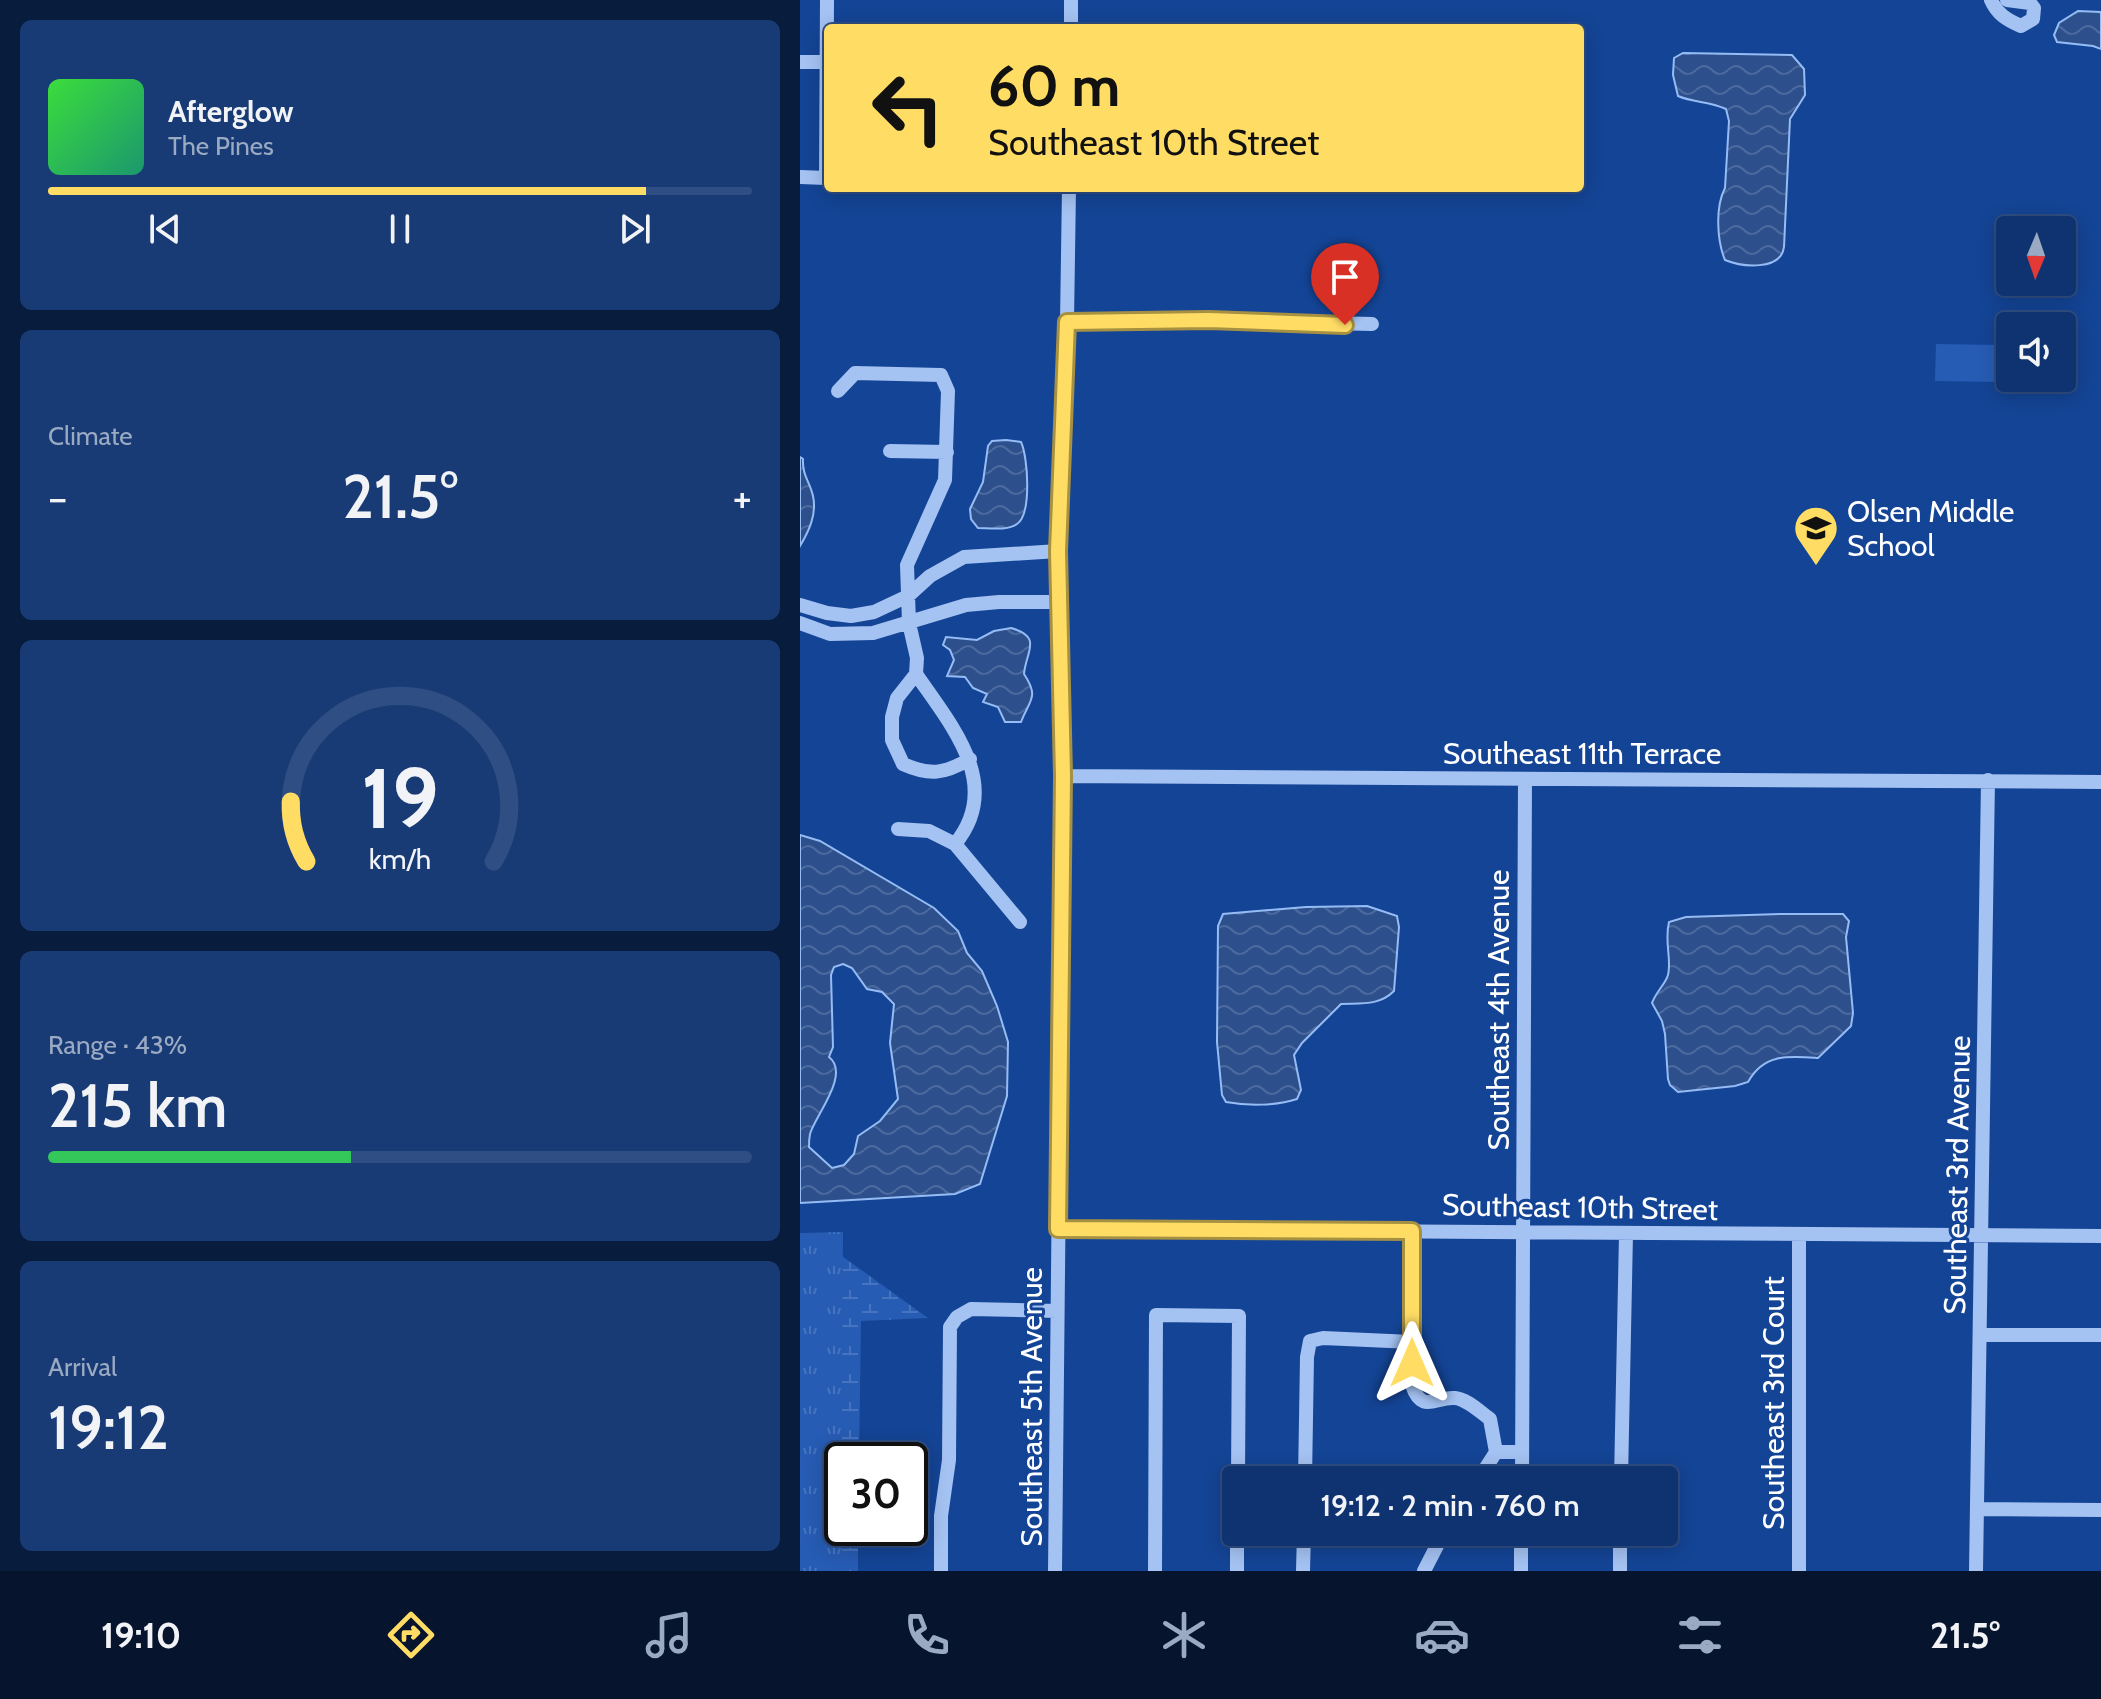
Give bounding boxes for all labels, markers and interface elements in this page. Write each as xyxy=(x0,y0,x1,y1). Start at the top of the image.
text: 60 m xyxy=(988,52,1120,120)
icon: left xyxy=(856,56,960,160)
text: Afterglow xyxy=(168,93,294,130)
text: Southeast 10th Street xyxy=(988,120,1319,164)
text: The Pines xyxy=(168,130,274,162)
icon: previous xyxy=(143,207,187,251)
icon: pause xyxy=(378,207,422,251)
icon: next xyxy=(613,207,657,251)
north arrow xyxy=(1996,216,2076,296)
map controls xyxy=(1996,216,2076,392)
pin xyxy=(1311,243,1379,325)
icon: arrive xyxy=(1323,255,1367,299)
button: sound xyxy=(1996,312,2076,392)
text: Climate xyxy=(48,420,133,452)
text: 21.5° xyxy=(342,460,458,533)
text: − xyxy=(48,471,67,524)
text: + xyxy=(733,471,752,524)
place label: Olsen Middle School xyxy=(1847,493,2014,564)
school or university icon: Olsen Middle School xyxy=(1792,504,1840,567)
street label: Southeast 11th Terrace xyxy=(1443,735,1721,772)
text: 19 xyxy=(361,747,439,848)
text: km/h xyxy=(369,841,431,876)
street label: Southeast 4th Avenue xyxy=(1480,870,1517,1150)
text: Range · 43% xyxy=(48,1029,187,1061)
street label: Southeast 3rd Avenue xyxy=(1936,1035,1978,1315)
text: 215 km xyxy=(48,1069,227,1142)
street label: Southeast 10th Street xyxy=(1442,1186,1718,1228)
street label: Southeast 5th Avenue xyxy=(1013,1267,1050,1547)
street label: Southeast 3rd Court xyxy=(1755,1276,1792,1530)
position arrow xyxy=(1370,1321,1454,1405)
text: Arrival xyxy=(48,1351,117,1383)
text: 19:12 xyxy=(48,1391,169,1464)
speed limit sign: 30 xyxy=(824,1442,928,1546)
text: 19:12 · 2 min · 760 m xyxy=(1320,1487,1580,1524)
icon: directions xyxy=(383,1607,439,1663)
icon: music xyxy=(641,1607,697,1663)
icon: phone xyxy=(899,1607,955,1663)
icon: climate xyxy=(1156,1607,1212,1663)
icon: car xyxy=(1414,1607,1470,1663)
icon: filters xyxy=(1672,1607,1728,1663)
text: 19:10 xyxy=(101,1613,181,1657)
text: 21.5° xyxy=(1930,1613,2000,1657)

